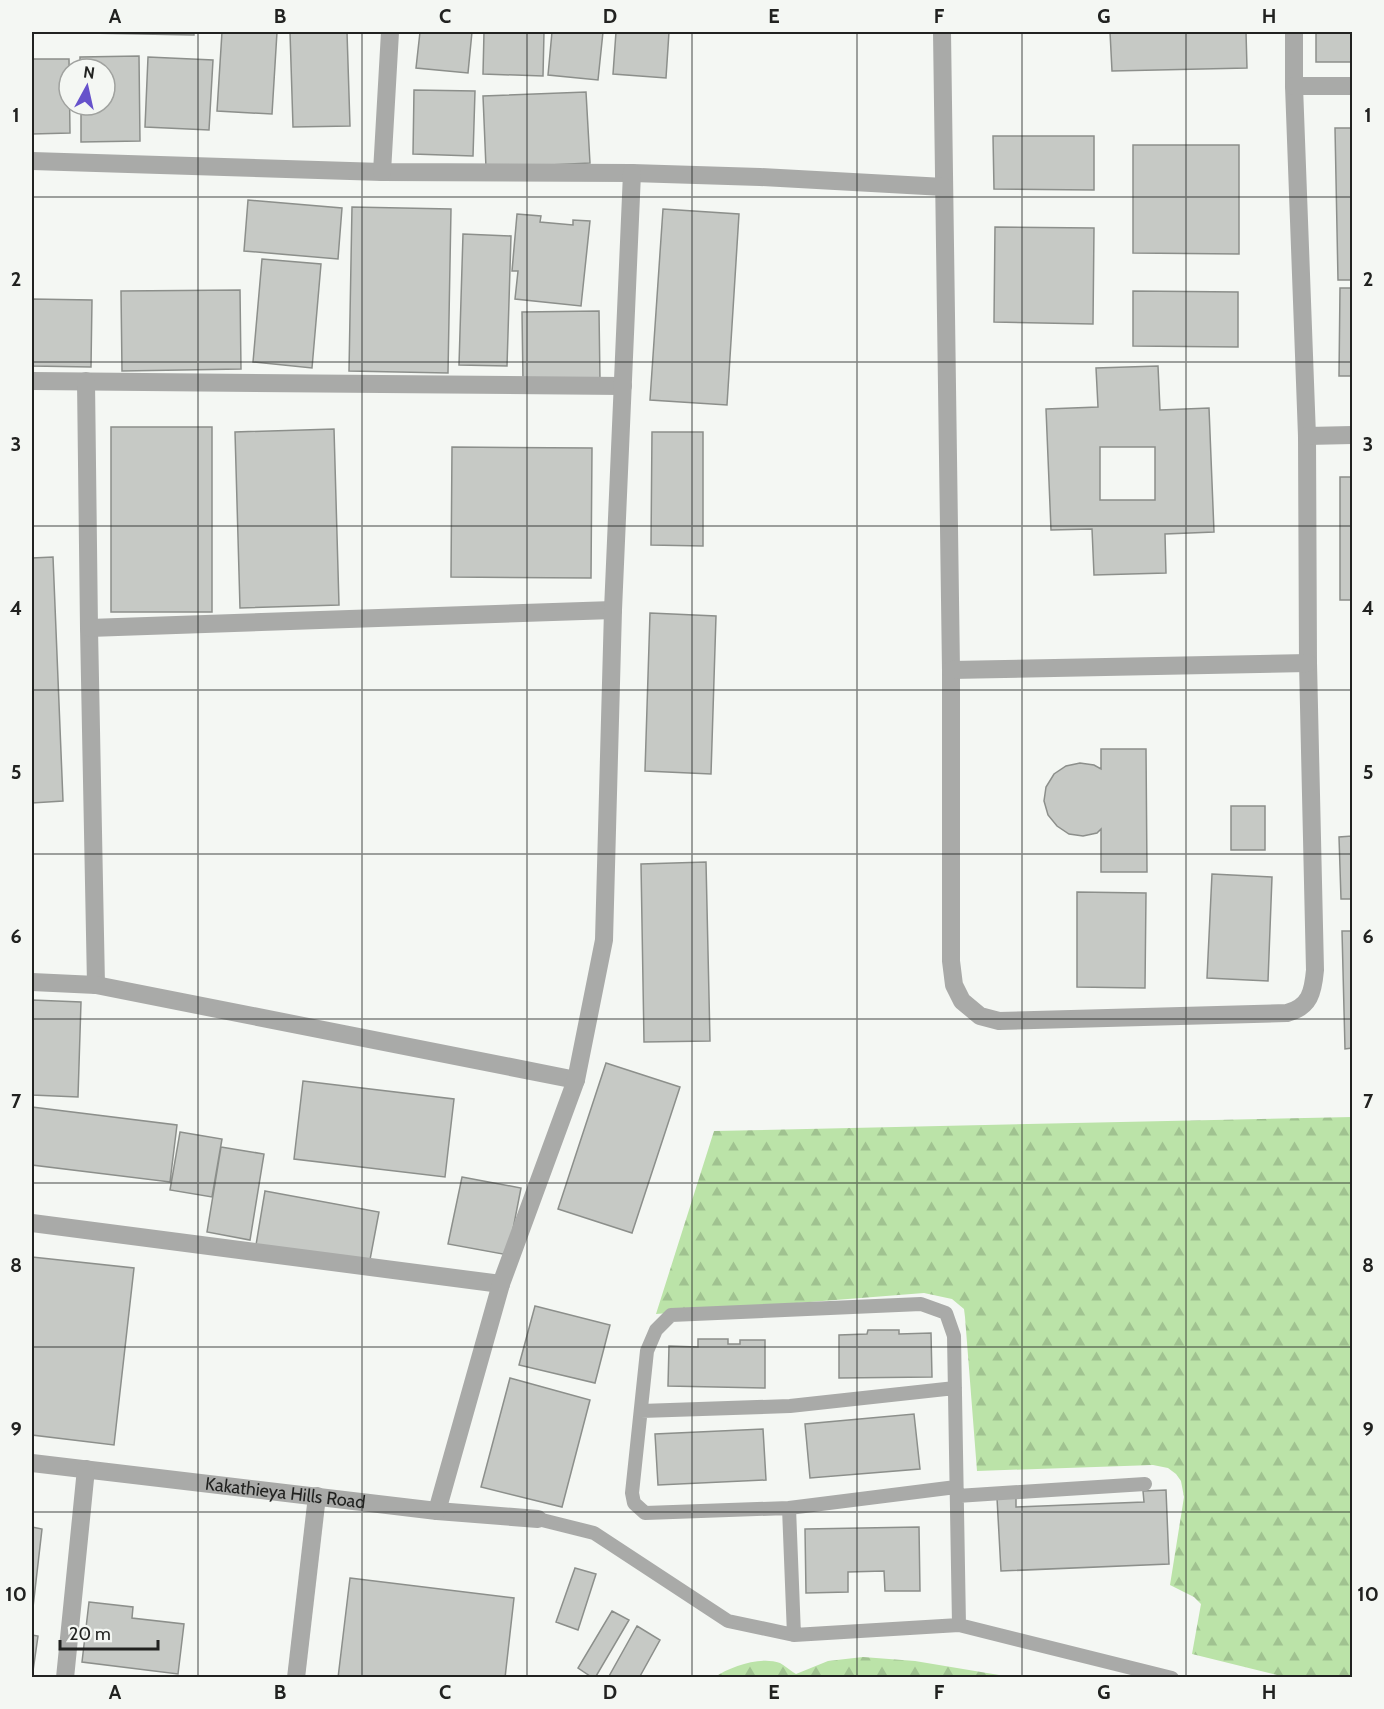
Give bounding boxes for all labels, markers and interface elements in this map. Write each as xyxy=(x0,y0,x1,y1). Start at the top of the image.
text: A xyxy=(109,4,122,28)
text: B xyxy=(274,4,286,28)
text: C xyxy=(439,4,451,28)
text: D xyxy=(603,4,617,28)
text: E xyxy=(768,4,780,28)
text: F xyxy=(934,4,945,28)
text: G xyxy=(1097,4,1111,28)
text: H xyxy=(1262,4,1276,28)
north arrow xyxy=(57,57,117,117)
text: N xyxy=(82,62,96,83)
text: 1 xyxy=(12,103,20,127)
text: 1 xyxy=(1364,103,1372,127)
text: 2 xyxy=(11,267,21,291)
text: 2 xyxy=(1363,267,1373,291)
text: 3 xyxy=(11,432,21,456)
text: 3 xyxy=(1363,432,1373,456)
text: 4 xyxy=(10,596,22,620)
text: 4 xyxy=(1362,596,1374,620)
text: 5 xyxy=(11,760,21,784)
text: 5 xyxy=(1363,760,1373,784)
text: 6 xyxy=(10,924,22,948)
text: 6 xyxy=(1362,924,1374,948)
text: 7 xyxy=(11,1089,22,1113)
text: 7 xyxy=(1363,1089,1374,1113)
text: 8 xyxy=(10,1253,22,1277)
text: 8 xyxy=(1362,1253,1374,1277)
text: 9 xyxy=(10,1417,22,1441)
text: 9 xyxy=(1362,1417,1374,1441)
street label: Kakathieya Hills Road xyxy=(204,1473,367,1513)
text: 10 xyxy=(5,1582,27,1606)
text: 10 xyxy=(1357,1582,1379,1606)
scale bar xyxy=(60,1613,158,1651)
text: 20 m xyxy=(69,1623,111,1645)
text: A xyxy=(109,1680,122,1704)
text: B xyxy=(274,1680,286,1704)
text: C xyxy=(439,1680,451,1704)
text: D xyxy=(603,1680,617,1704)
text: E xyxy=(768,1680,780,1704)
text: F xyxy=(934,1680,945,1704)
text: G xyxy=(1097,1680,1111,1704)
text: H xyxy=(1262,1680,1276,1704)

